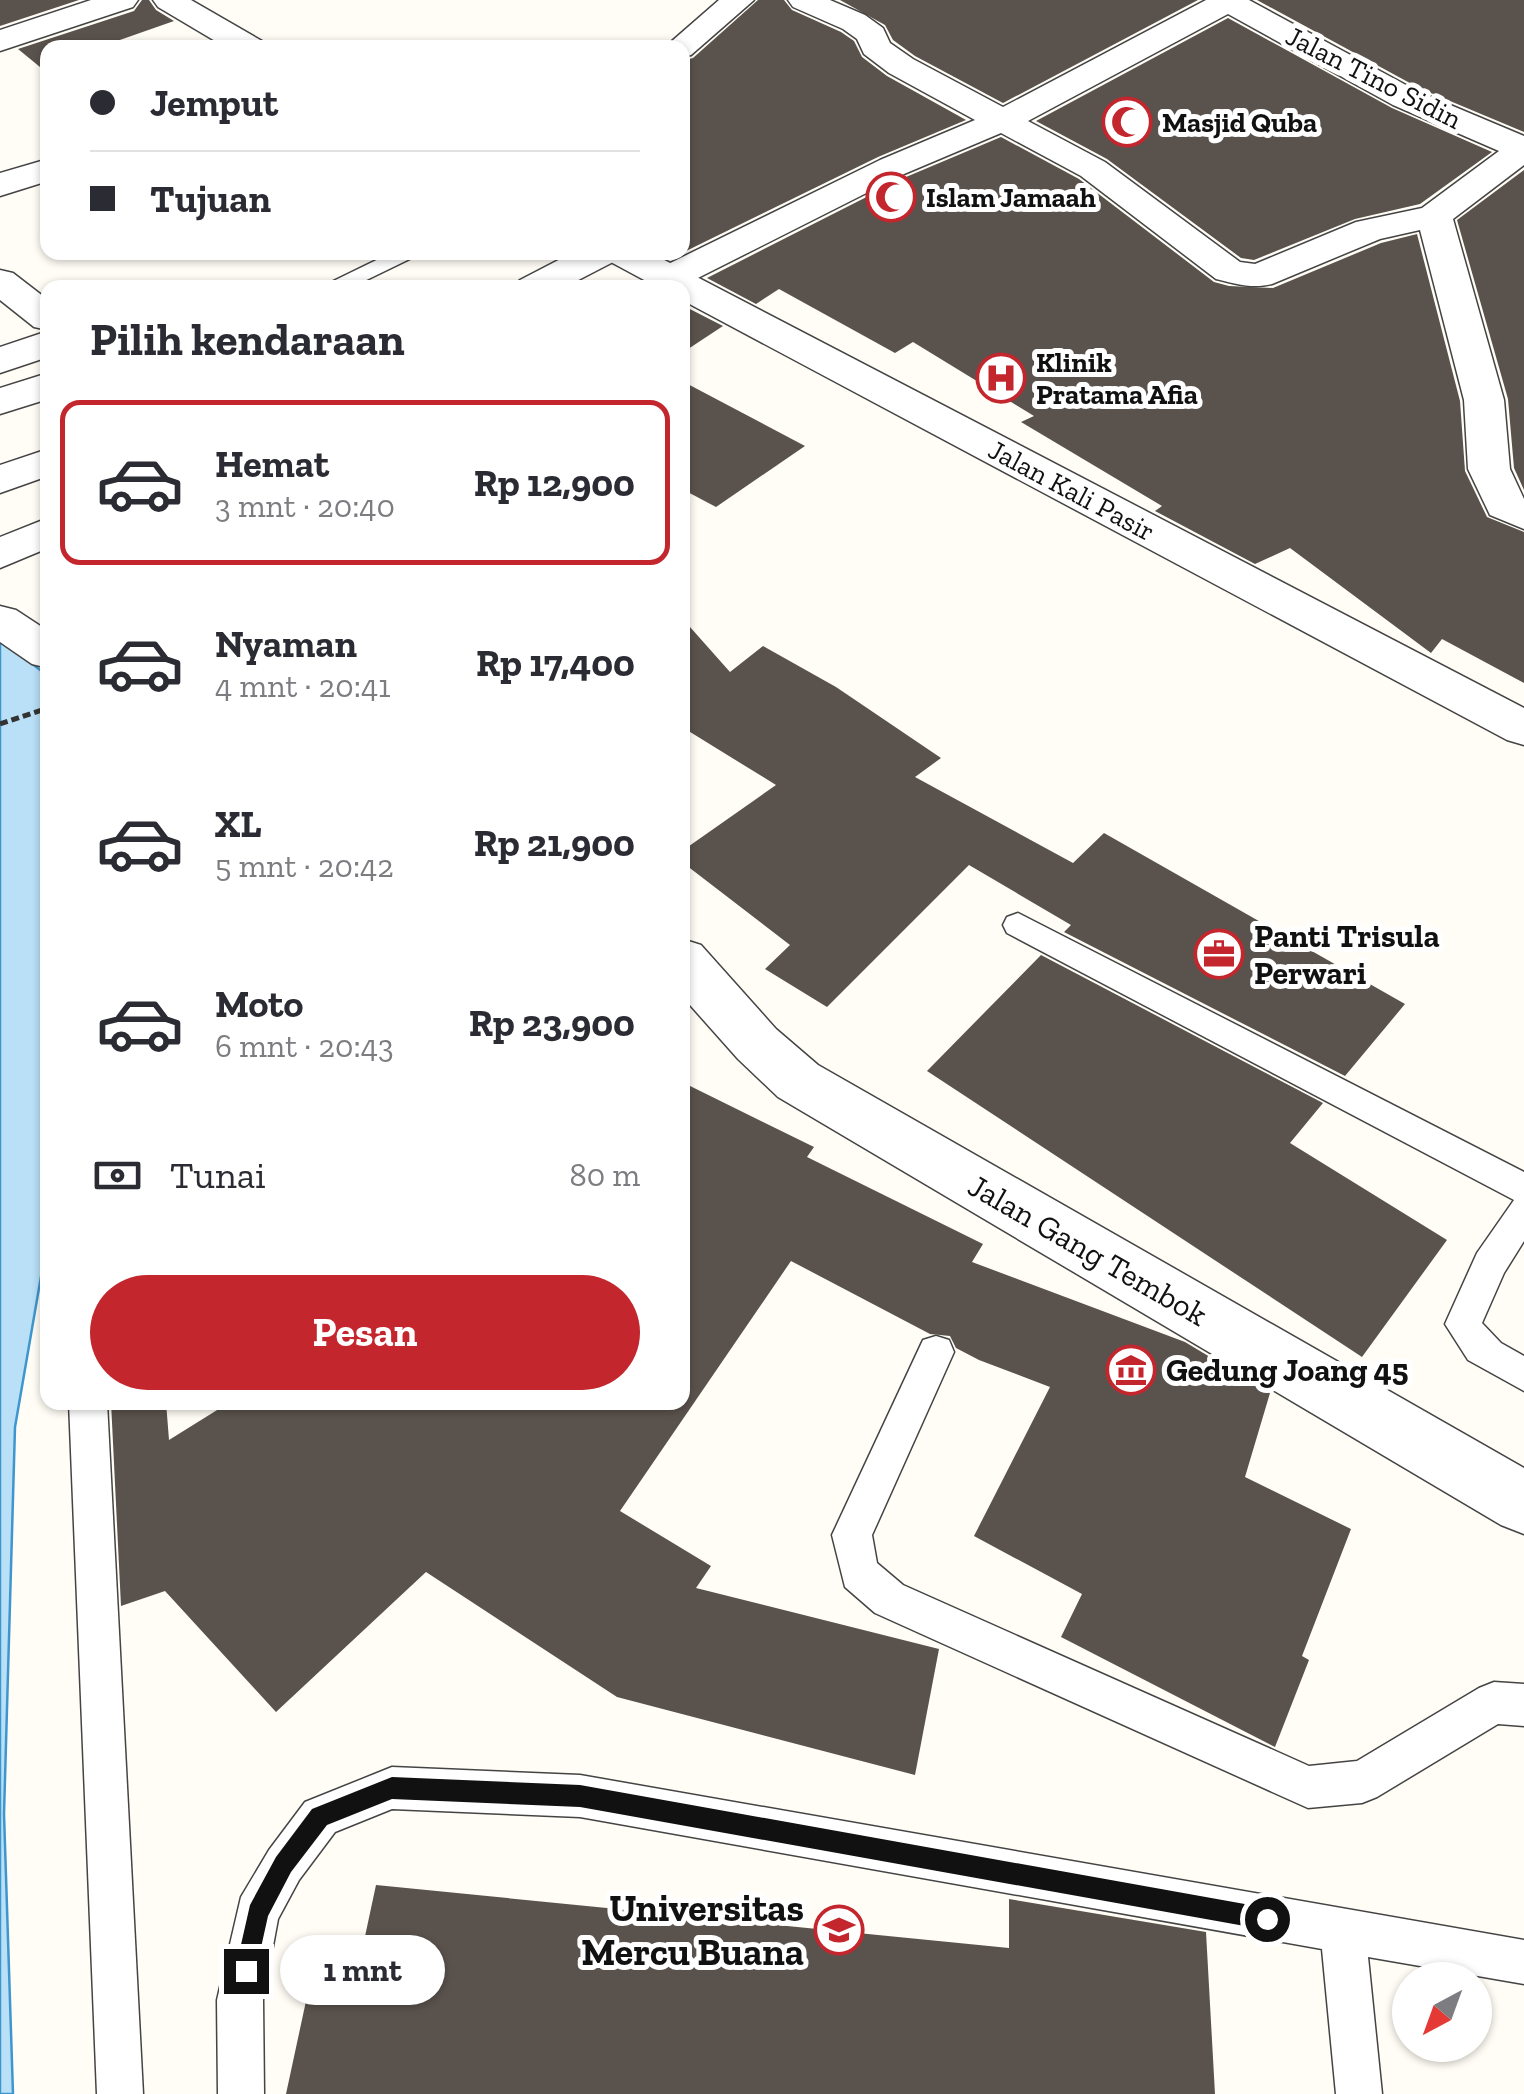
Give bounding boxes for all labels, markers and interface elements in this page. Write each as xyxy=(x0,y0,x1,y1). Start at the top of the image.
street label: Jalan Tino Sidin xyxy=(1281,19,1467,136)
text: Jemput xyxy=(150,80,278,126)
mosque icon: Masjid Quba xyxy=(1101,96,1153,148)
place label: Masjid Quba xyxy=(1162,106,1317,139)
mosque icon: Islam Jamaah xyxy=(865,171,917,223)
text: Tujuan xyxy=(150,176,271,222)
place label: Islam Jamaah xyxy=(926,181,1096,214)
text: Pilih kendaraan xyxy=(90,313,405,367)
place label: Klinik Pratama Afia xyxy=(1036,346,1198,411)
hospital icon: Klinik Pratama Afia xyxy=(975,352,1027,404)
street label: Jalan Kali Pasir xyxy=(983,433,1160,548)
icon: car xyxy=(95,438,185,528)
text: Hemat xyxy=(215,441,329,487)
text: Rp 12,900 xyxy=(474,460,635,506)
text: 3 mnt · 20:40 xyxy=(215,487,395,525)
icon: car xyxy=(95,618,185,708)
text: Nyaman xyxy=(215,621,357,667)
text: Rp 17,400 xyxy=(476,640,635,686)
text: 4 mnt · 20:41 xyxy=(215,667,391,705)
icon: car xyxy=(95,798,185,888)
text: XL xyxy=(215,801,262,847)
text: Rp 21,900 xyxy=(474,820,635,866)
text: 5 mnt · 20:42 xyxy=(215,847,394,885)
place label: Panti Trisula Perwari xyxy=(1254,917,1440,992)
office icon: Panti Trisula Perwari xyxy=(1193,928,1245,980)
icon: car xyxy=(95,978,185,1068)
text: Moto xyxy=(215,981,303,1027)
text: Rp 23,900 xyxy=(469,1000,635,1046)
text: 6 mnt · 20:43 xyxy=(215,1027,394,1065)
icon: cash xyxy=(90,1148,145,1203)
text: Tunai xyxy=(170,1152,266,1198)
text: 80 m xyxy=(569,1156,640,1194)
street label: Jalan Gang Tembok xyxy=(962,1166,1214,1334)
button: Pesan xyxy=(90,1275,640,1390)
museum icon: Gedung Joang 45 xyxy=(1105,1344,1157,1396)
place label: Gedung Joang 45 xyxy=(1166,1351,1408,1389)
place label: Universitas Mercu Buana xyxy=(581,1885,804,1975)
route start xyxy=(1245,1897,1290,1942)
school or university icon: Universitas Mercu Buana xyxy=(813,1904,865,1956)
callout: 1 mnt xyxy=(281,1936,446,2006)
route end xyxy=(224,1949,269,1994)
text: 1 mnt xyxy=(323,1951,402,1989)
north arrow xyxy=(1392,1962,1492,2062)
map controls xyxy=(1392,1962,1492,2062)

